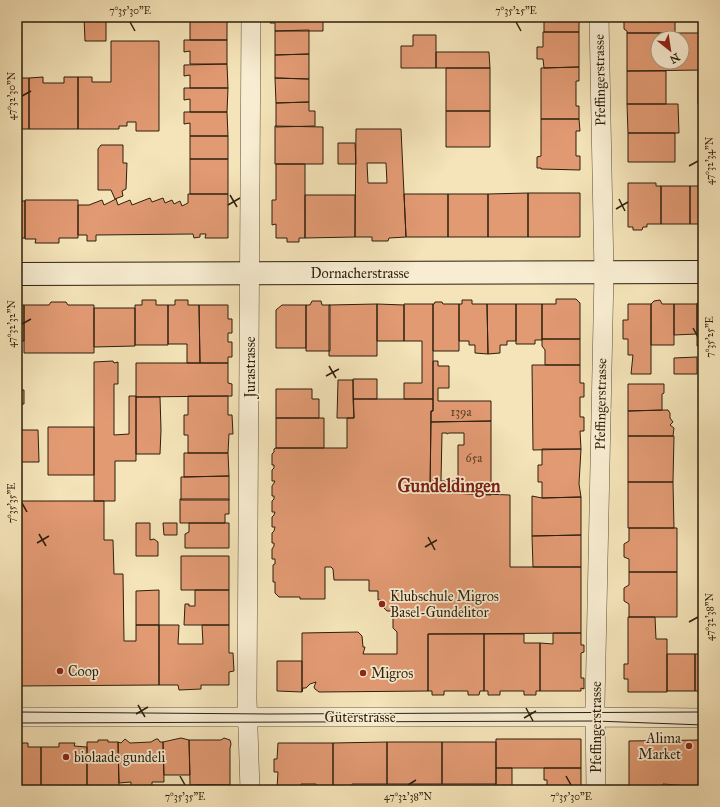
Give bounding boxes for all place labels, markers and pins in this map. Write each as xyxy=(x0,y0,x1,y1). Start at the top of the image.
place label: Klubschule Migros Basel-Gundelitor xyxy=(390,588,499,621)
marker: Klubschule Migros Basel-Gundelitor xyxy=(377,599,387,609)
place label: Coop xyxy=(68,663,99,680)
place label: Migros xyxy=(371,665,413,682)
marker: Coop xyxy=(55,666,65,676)
marker: Migros xyxy=(358,668,368,678)
place label: Alima Market xyxy=(638,730,681,763)
marker: Alima Market xyxy=(684,741,694,751)
place label: biolaade gundeli xyxy=(74,749,165,766)
marker: biolaade gundeli xyxy=(61,752,71,762)

